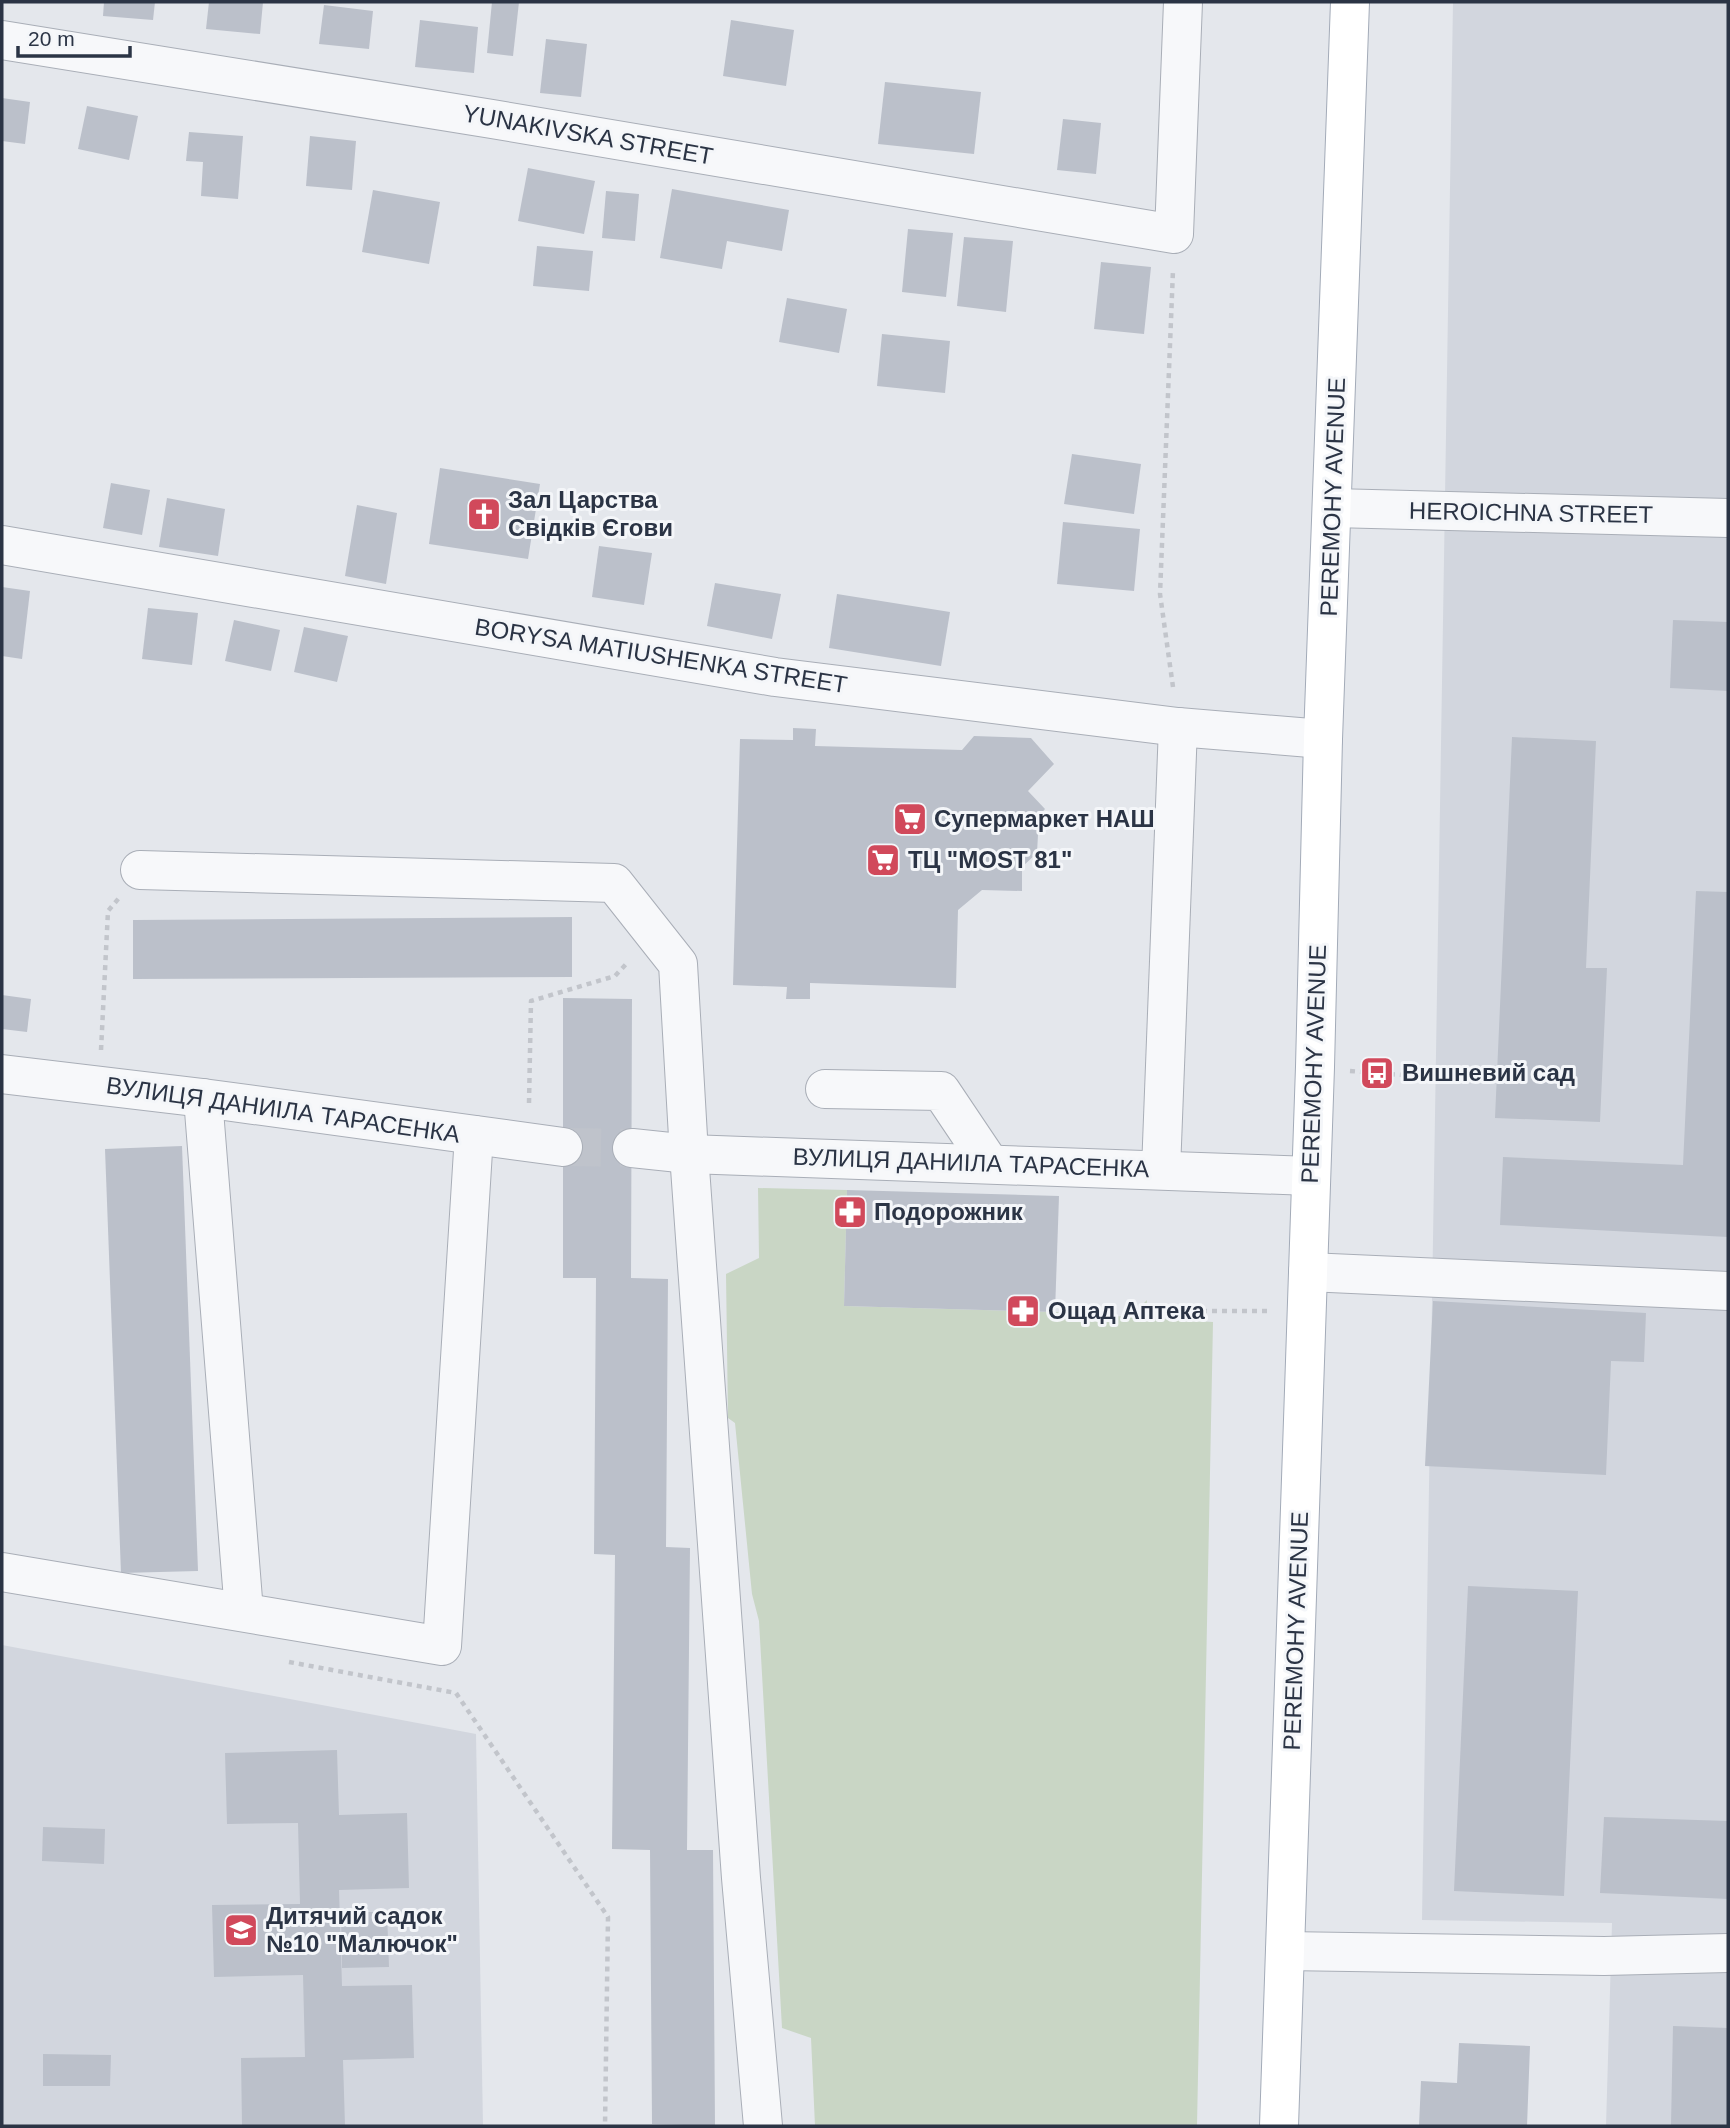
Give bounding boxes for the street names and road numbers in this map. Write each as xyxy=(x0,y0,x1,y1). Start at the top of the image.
street label: YUNAKIVSKA STREET xyxy=(461,99,716,170)
street label: PEREMOHY AVENUE xyxy=(1315,377,1350,617)
street label: HEROICHNA STREET xyxy=(1409,497,1654,528)
street label: BORYSA MATIUSHENKA STREET xyxy=(473,613,849,698)
street label: PEREMOHY AVENUE xyxy=(1296,944,1331,1184)
street label: ВУЛИЦЯ ДАНИІЛА ТАРАСЕНКА xyxy=(105,1071,462,1148)
street label: ВУЛИЦЯ ДАНИІЛА ТАРАСЕНКА xyxy=(792,1143,1150,1182)
street label: PEREMOHY AVENUE xyxy=(1278,1511,1313,1751)

